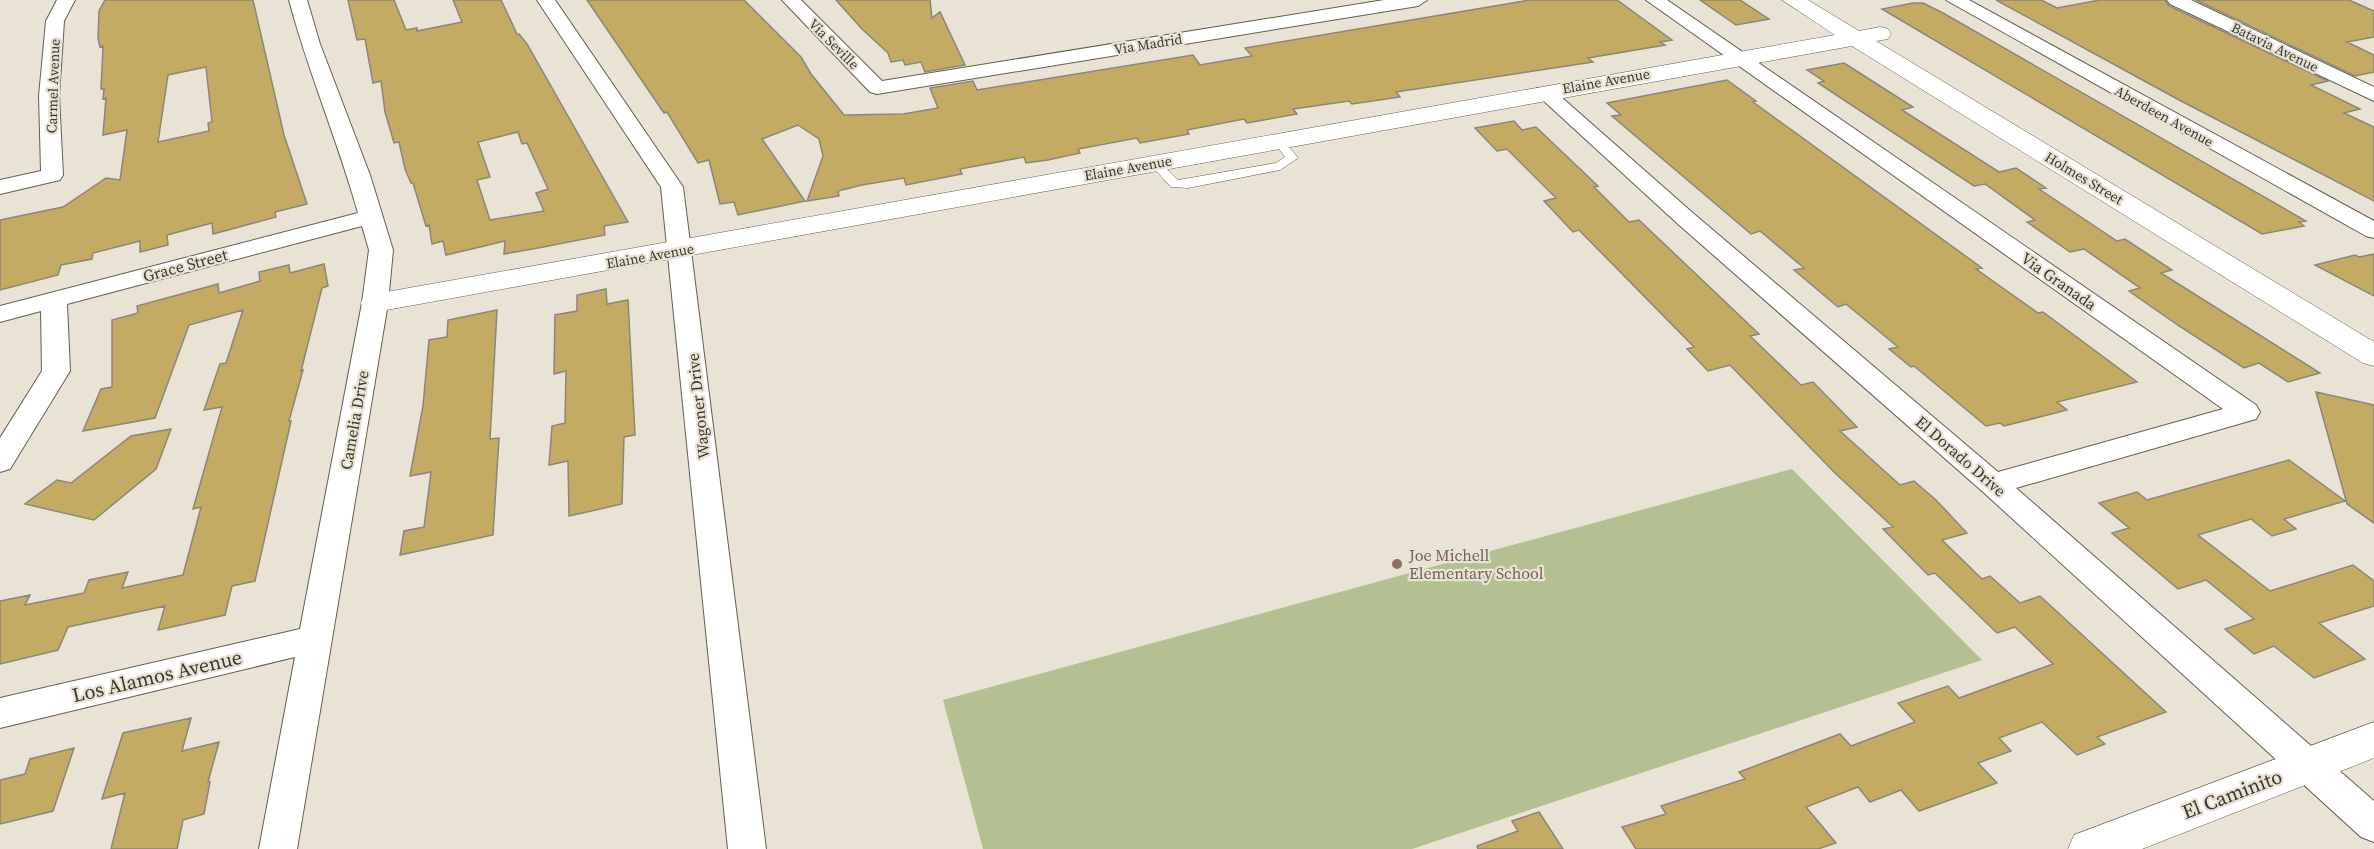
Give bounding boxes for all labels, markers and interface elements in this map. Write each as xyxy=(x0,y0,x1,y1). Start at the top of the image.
street label: Via Seville xyxy=(804,14,864,74)
street label: Batavia Avenue xyxy=(2228,17,2322,77)
street label: Via Madrid xyxy=(1112,29,1184,59)
street label: Carmel Avenue xyxy=(41,38,65,134)
street label: Elaine Avenue xyxy=(1561,63,1651,99)
street label: Aberdeen Avenue xyxy=(2111,81,2217,151)
street label: Holmes Street xyxy=(2041,147,2127,209)
street label: Elaine Avenue xyxy=(1083,150,1173,186)
street label: Elaine Avenue xyxy=(605,238,695,274)
street label: Grace Street xyxy=(140,243,230,287)
street label: Via Granada xyxy=(2017,247,2102,316)
street label: Wagoner Drive xyxy=(682,352,714,460)
street label: Camelia Drive xyxy=(334,369,374,471)
street label: El Dorado Drive xyxy=(1911,411,2011,501)
place label: Joe Michell Elementary School xyxy=(1408,544,1544,584)
marker: Joe Michell Elementary School xyxy=(1390,557,1404,571)
street label: Los Alamos Avenue xyxy=(69,643,245,709)
street label: El Caminito xyxy=(2178,762,2286,826)

